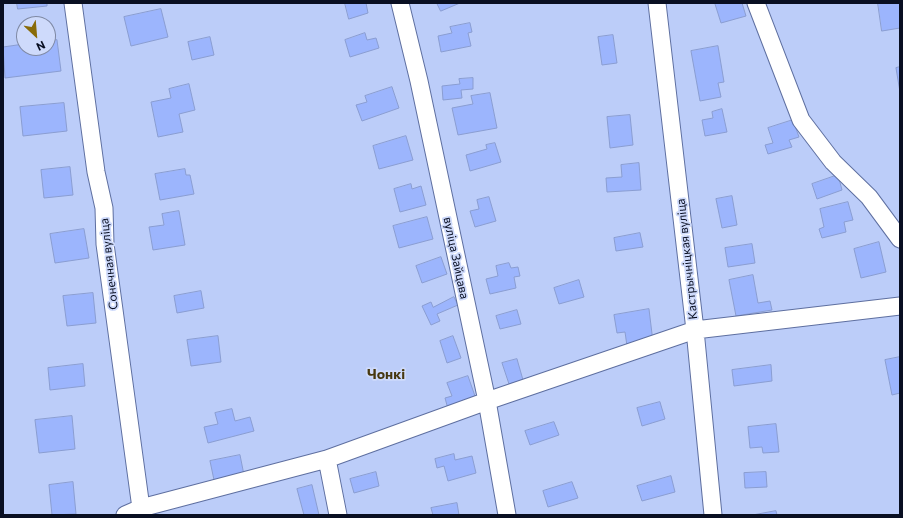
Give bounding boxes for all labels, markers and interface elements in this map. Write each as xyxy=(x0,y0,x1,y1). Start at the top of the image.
north arrow xyxy=(16,16,56,56)
text: N xyxy=(34,39,48,54)
street label: Кастрычніцкая вуліца xyxy=(673,198,701,320)
street label: вуліца Зайцава xyxy=(440,216,472,300)
street label: Сонечная вуліца xyxy=(97,218,121,310)
district label: Чонкі xyxy=(367,366,405,382)

